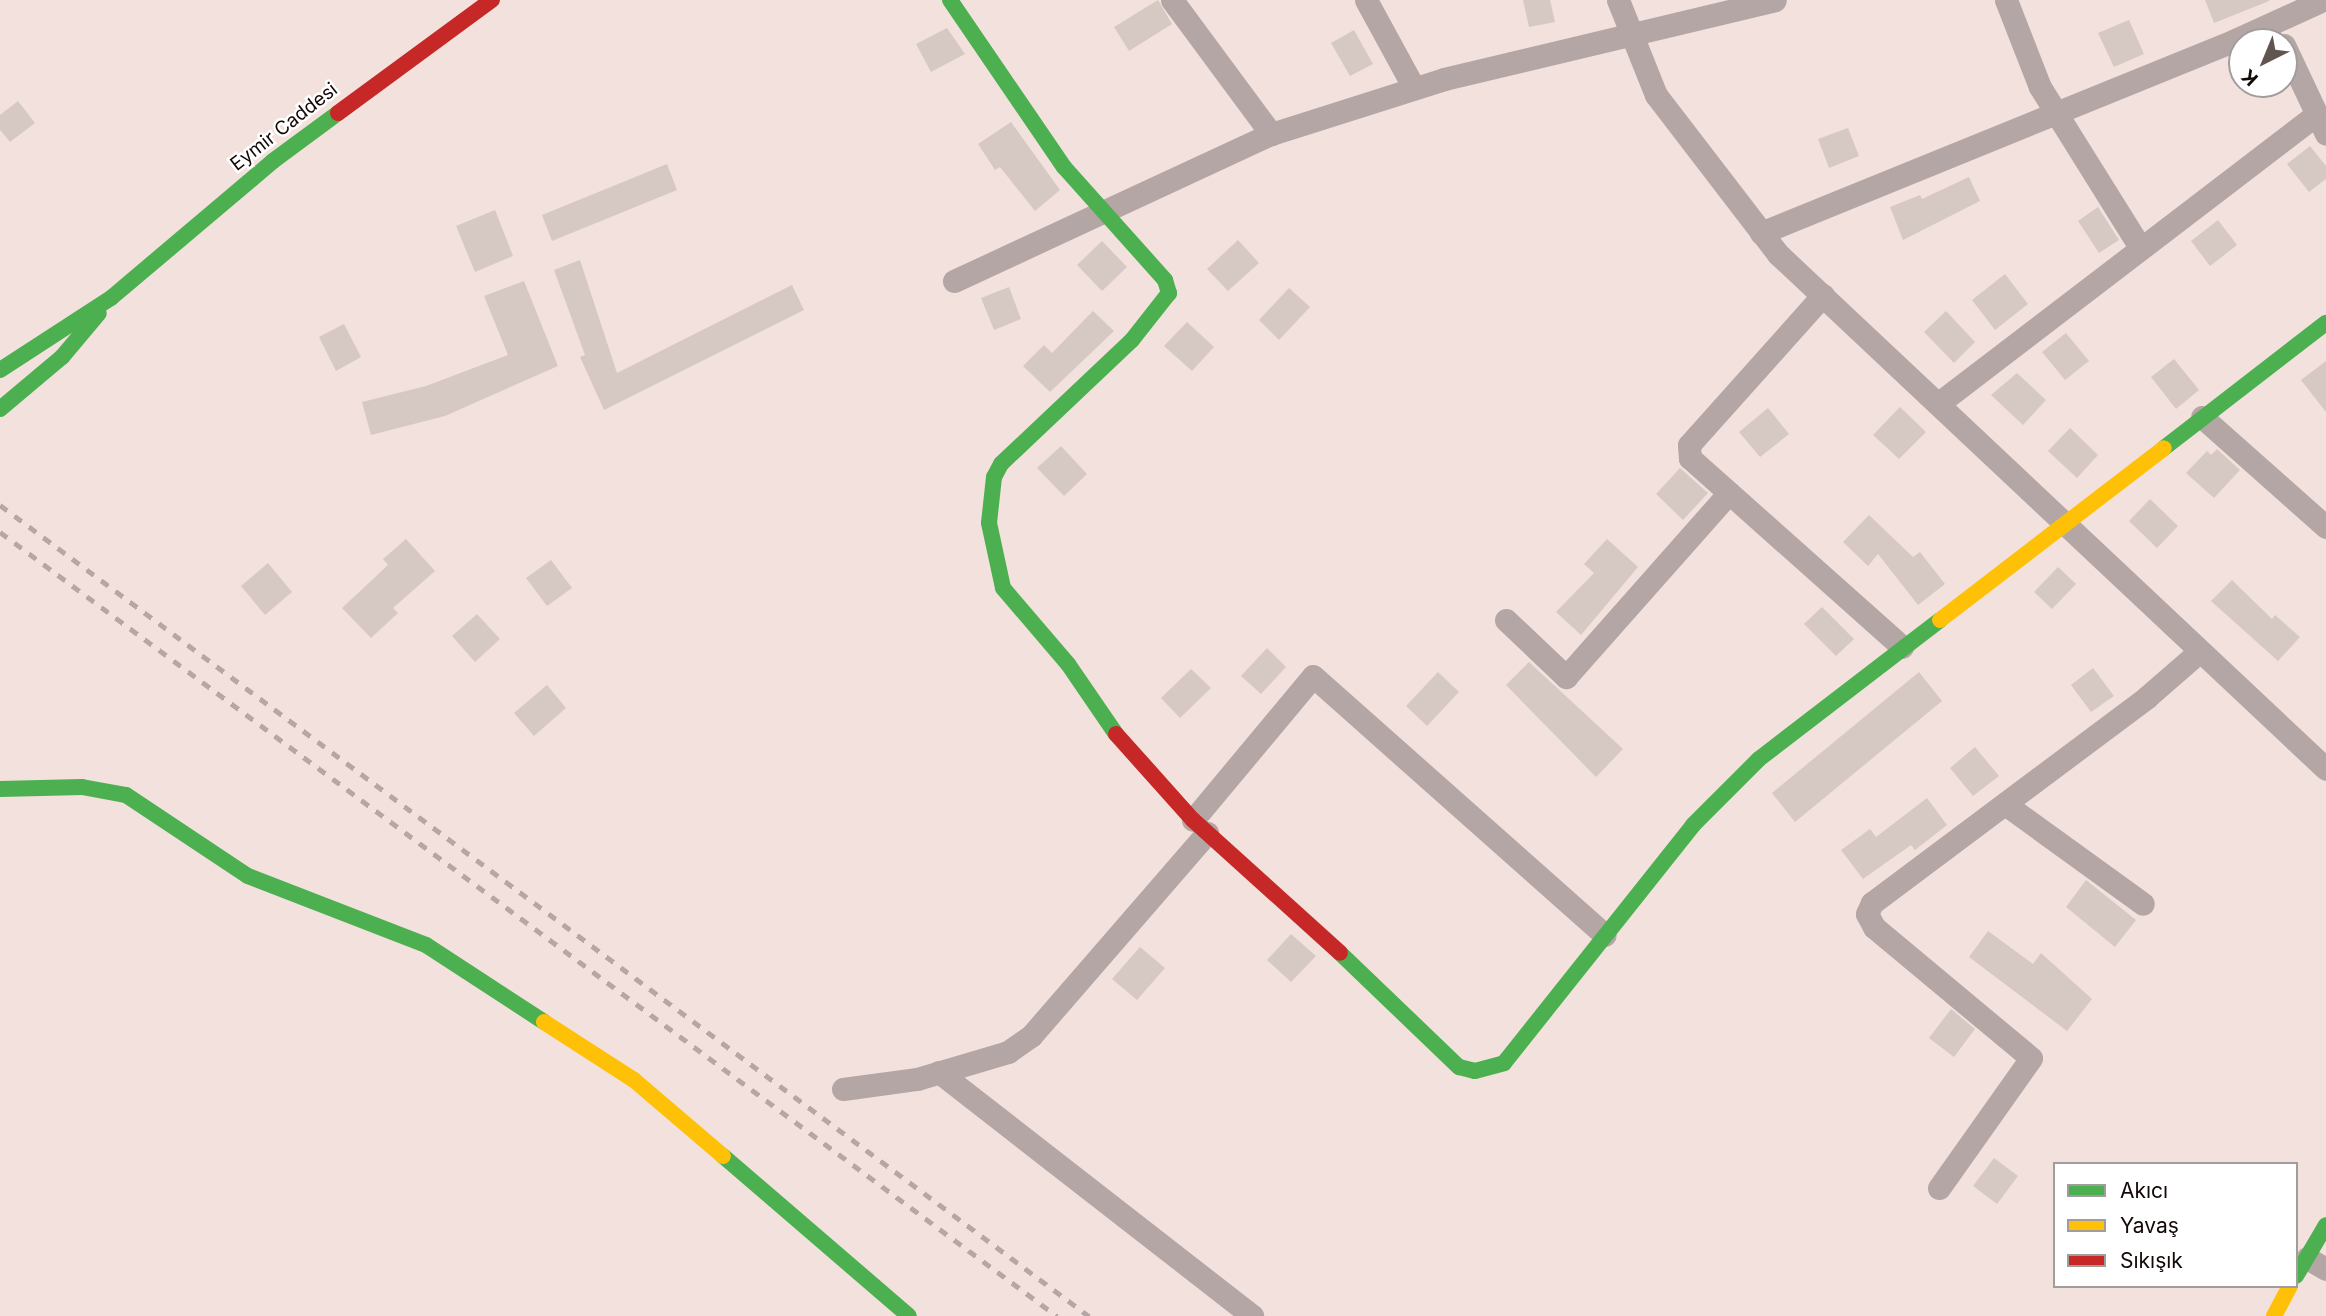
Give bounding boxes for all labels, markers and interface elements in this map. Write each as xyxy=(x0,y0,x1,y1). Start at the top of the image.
north arrow xyxy=(2228,28,2298,98)
text: K xyxy=(2237,64,2263,90)
street label: Eymir Caddesi xyxy=(226,78,342,176)
legend xyxy=(2053,1162,2298,1288)
text: Akıcı xyxy=(2120,1178,2168,1203)
text: Yavaş xyxy=(2120,1213,2179,1238)
text: Sıkışık xyxy=(2120,1248,2183,1273)

